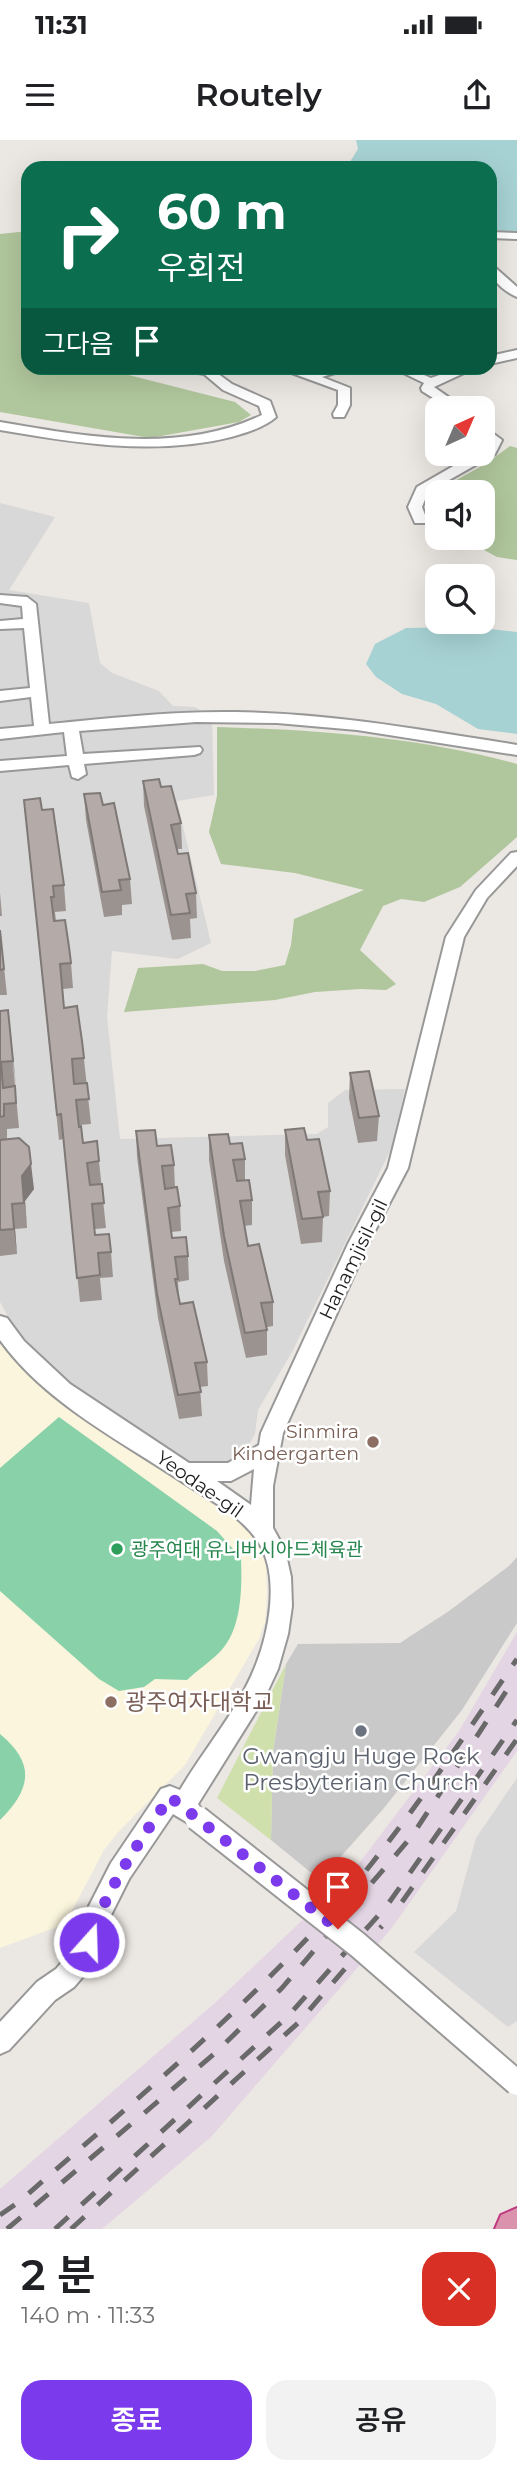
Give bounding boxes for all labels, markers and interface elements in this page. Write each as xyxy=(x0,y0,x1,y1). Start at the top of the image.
text: 11:31 xyxy=(35,9,88,41)
text: Routely xyxy=(195,75,322,114)
icon: menu xyxy=(21,76,59,114)
icon: share xyxy=(458,76,496,114)
text: 60 m xyxy=(157,182,287,241)
icon: right xyxy=(42,189,133,280)
text: 우회전 xyxy=(157,248,245,287)
icon: arrive xyxy=(128,322,166,360)
text: 그다음 xyxy=(42,328,114,360)
north arrow xyxy=(425,396,495,466)
map controls xyxy=(425,396,495,634)
button: sound xyxy=(425,480,495,550)
button: search xyxy=(425,564,495,634)
street label: Hanamjisil-gil xyxy=(314,1195,393,1323)
place label: Sinmira Kindergarten xyxy=(232,1420,359,1465)
marker: Sinmira Kindergarten xyxy=(365,1434,381,1450)
street label: Yeodae-gil xyxy=(152,1446,248,1523)
place label: 광주여대 유니버시아드체육관 xyxy=(131,1538,363,1561)
marker: 광주여대 유니버시아드체육관 xyxy=(109,1541,125,1557)
place label: 광주여자대학교 xyxy=(125,1688,273,1716)
marker: 광주여자대학교 xyxy=(103,1694,119,1710)
marker: Gwangju Huge Rock Presbyterian Church xyxy=(353,1723,369,1739)
place label: Gwangju Huge Rock Presbyterian Church xyxy=(242,1742,480,1796)
pin xyxy=(308,1857,368,1929)
icon: arrive xyxy=(319,1868,357,1906)
position arrow xyxy=(52,1905,126,1979)
text: 2 분 xyxy=(21,2249,96,2301)
button: close xyxy=(422,2252,496,2326)
text: 140 m · 11:33 xyxy=(21,2301,155,2329)
button: 종료 xyxy=(21,2380,252,2460)
button: 공유 xyxy=(266,2380,496,2460)

